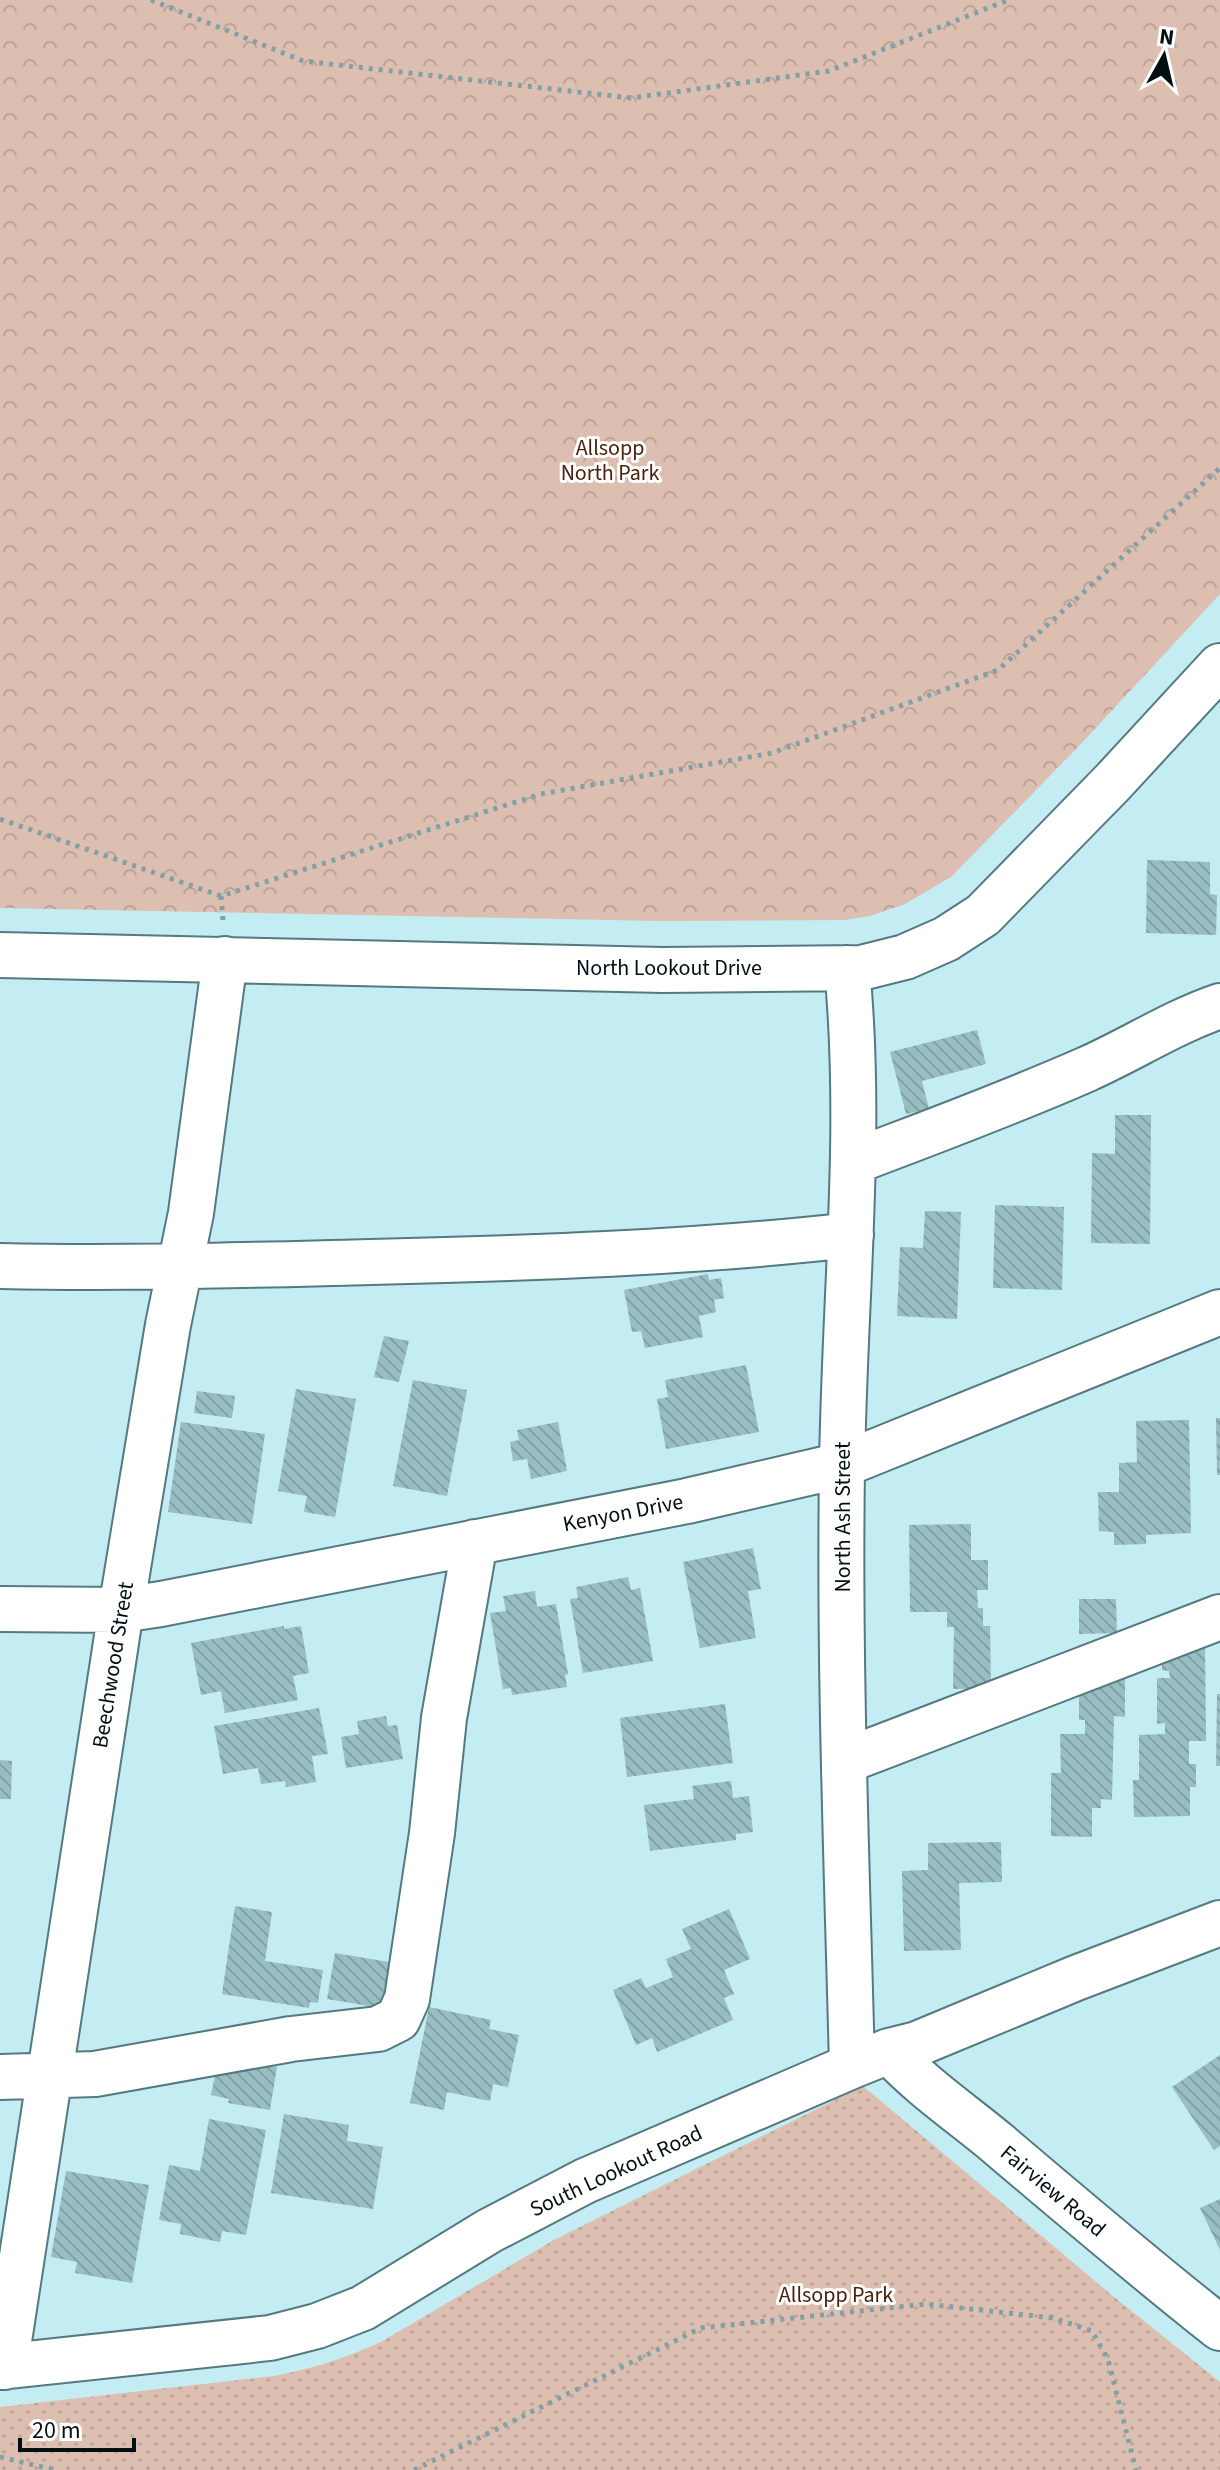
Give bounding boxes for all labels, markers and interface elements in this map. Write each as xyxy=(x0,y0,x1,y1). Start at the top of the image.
north arrow xyxy=(1124,16,1204,96)
text: N xyxy=(1157,20,1176,54)
park label: Allsopp North Park xyxy=(561,432,659,489)
street label: North Lookout Drive xyxy=(576,952,762,984)
street label: North Ash Street xyxy=(827,1441,859,1592)
street label: Kenyon Drive xyxy=(560,1486,686,1540)
street label: Beechwood Street xyxy=(84,1579,142,1751)
street label: South Lookout Road xyxy=(524,2117,708,2225)
street label: Fairview Road xyxy=(993,2137,1113,2245)
park label: Allsopp Park xyxy=(779,2279,893,2311)
scale bar xyxy=(20,2402,134,2452)
text: 20 m xyxy=(32,2413,81,2448)

